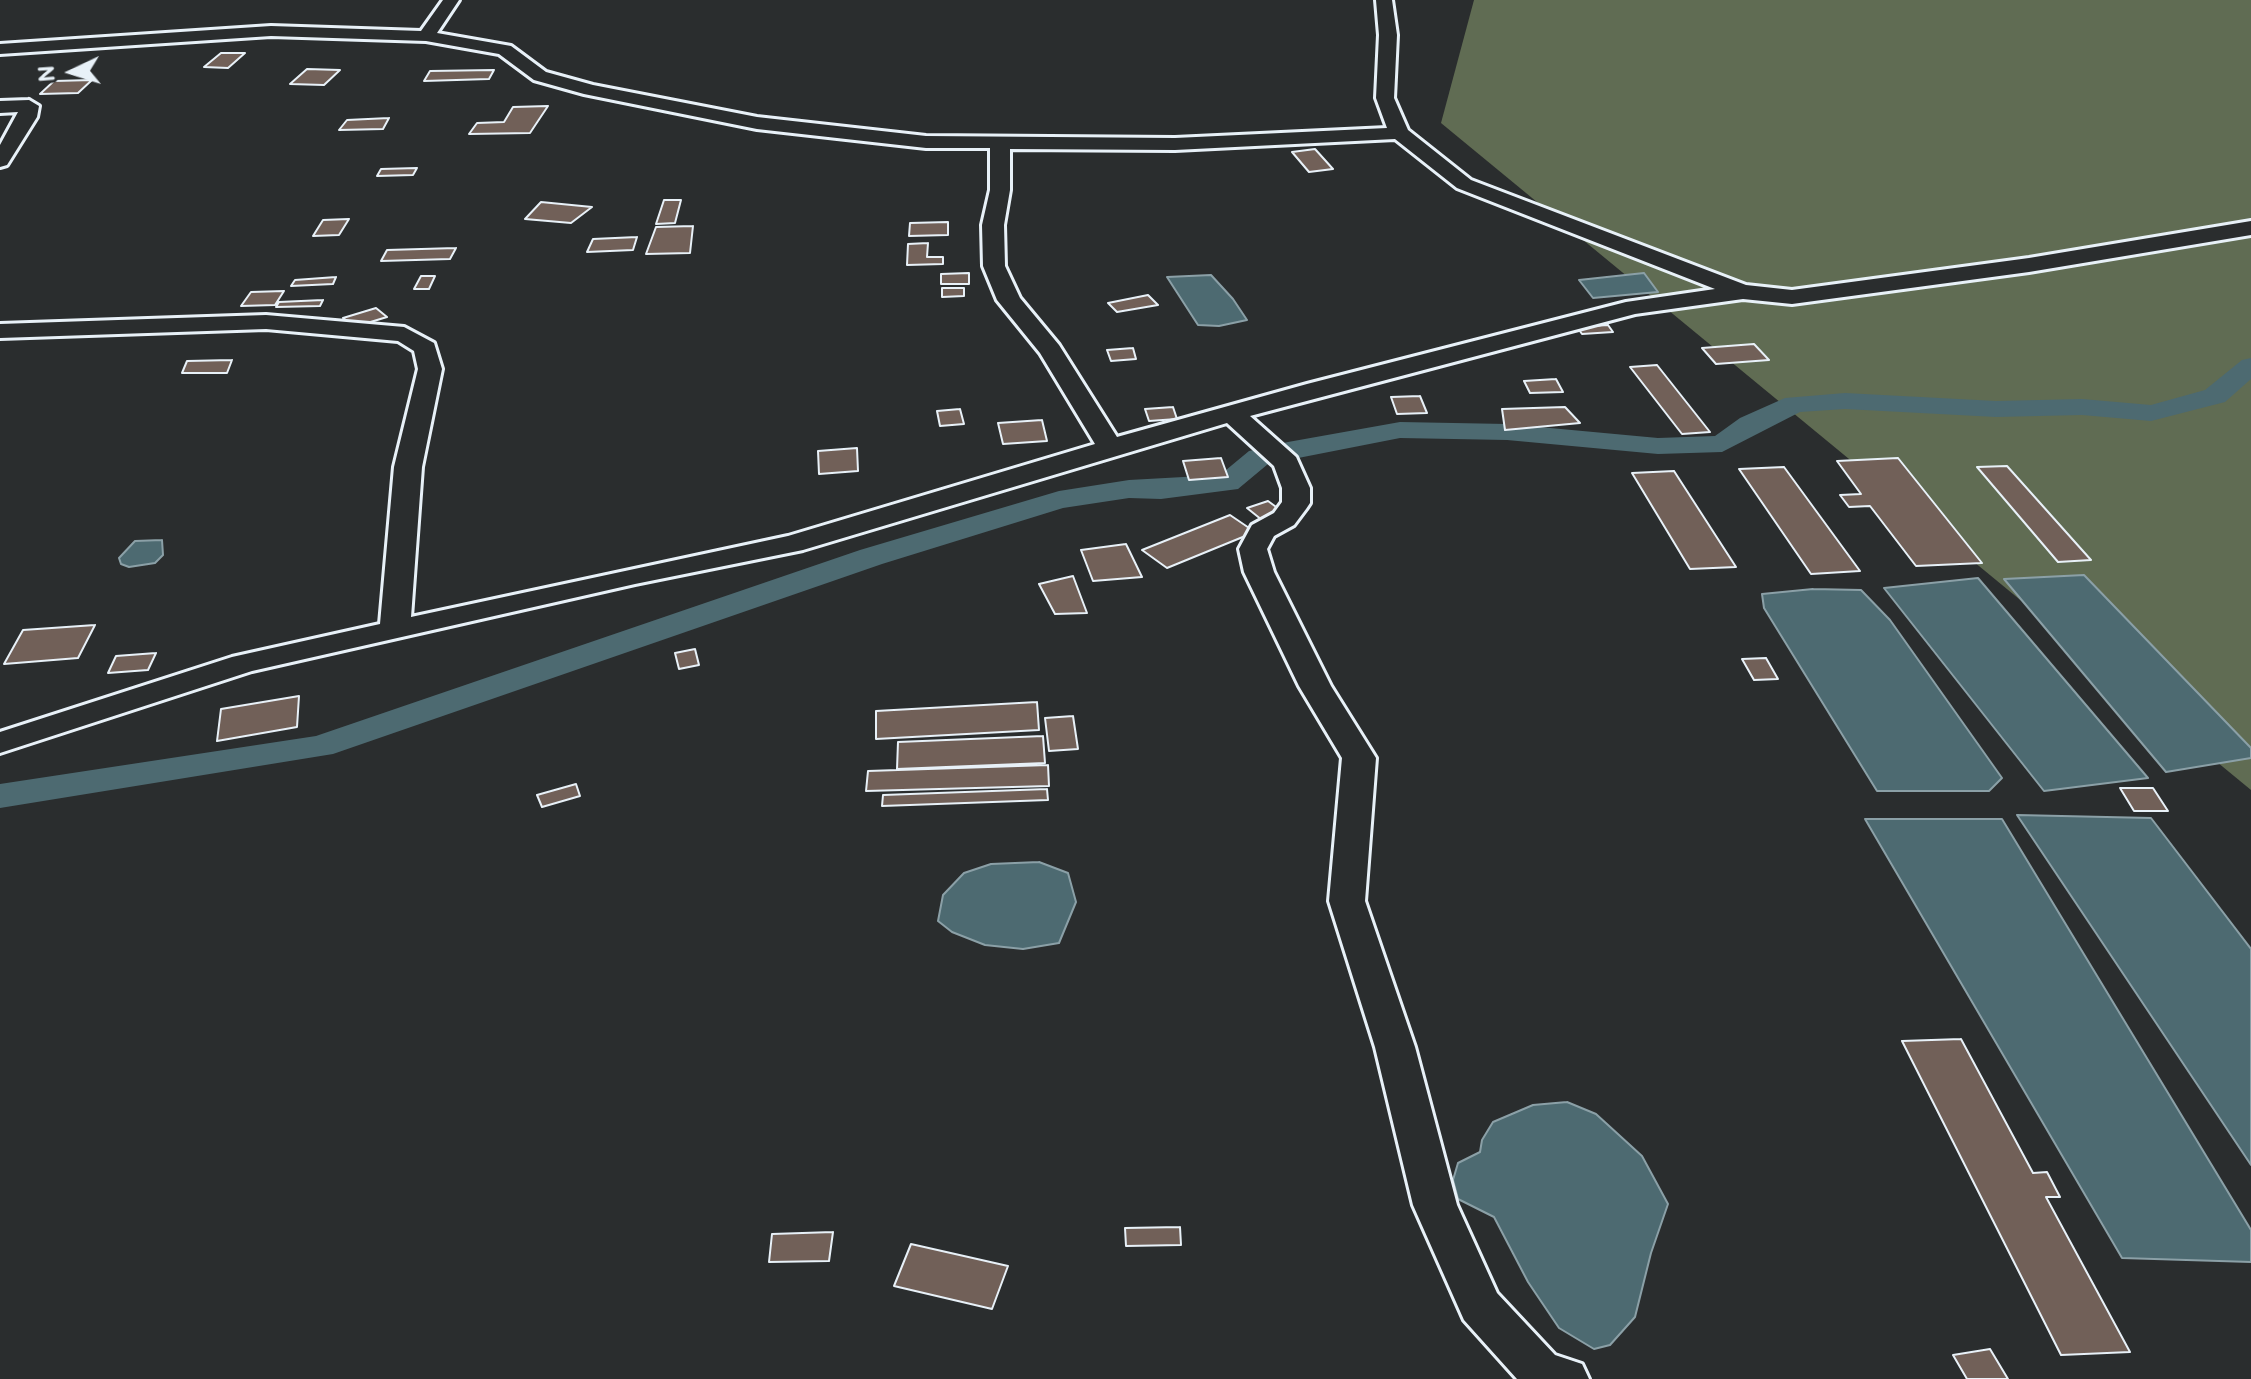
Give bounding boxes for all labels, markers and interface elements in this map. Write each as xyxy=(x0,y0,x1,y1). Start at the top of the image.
north arrow xyxy=(32,32,112,112)
text: N xyxy=(34,65,62,83)

